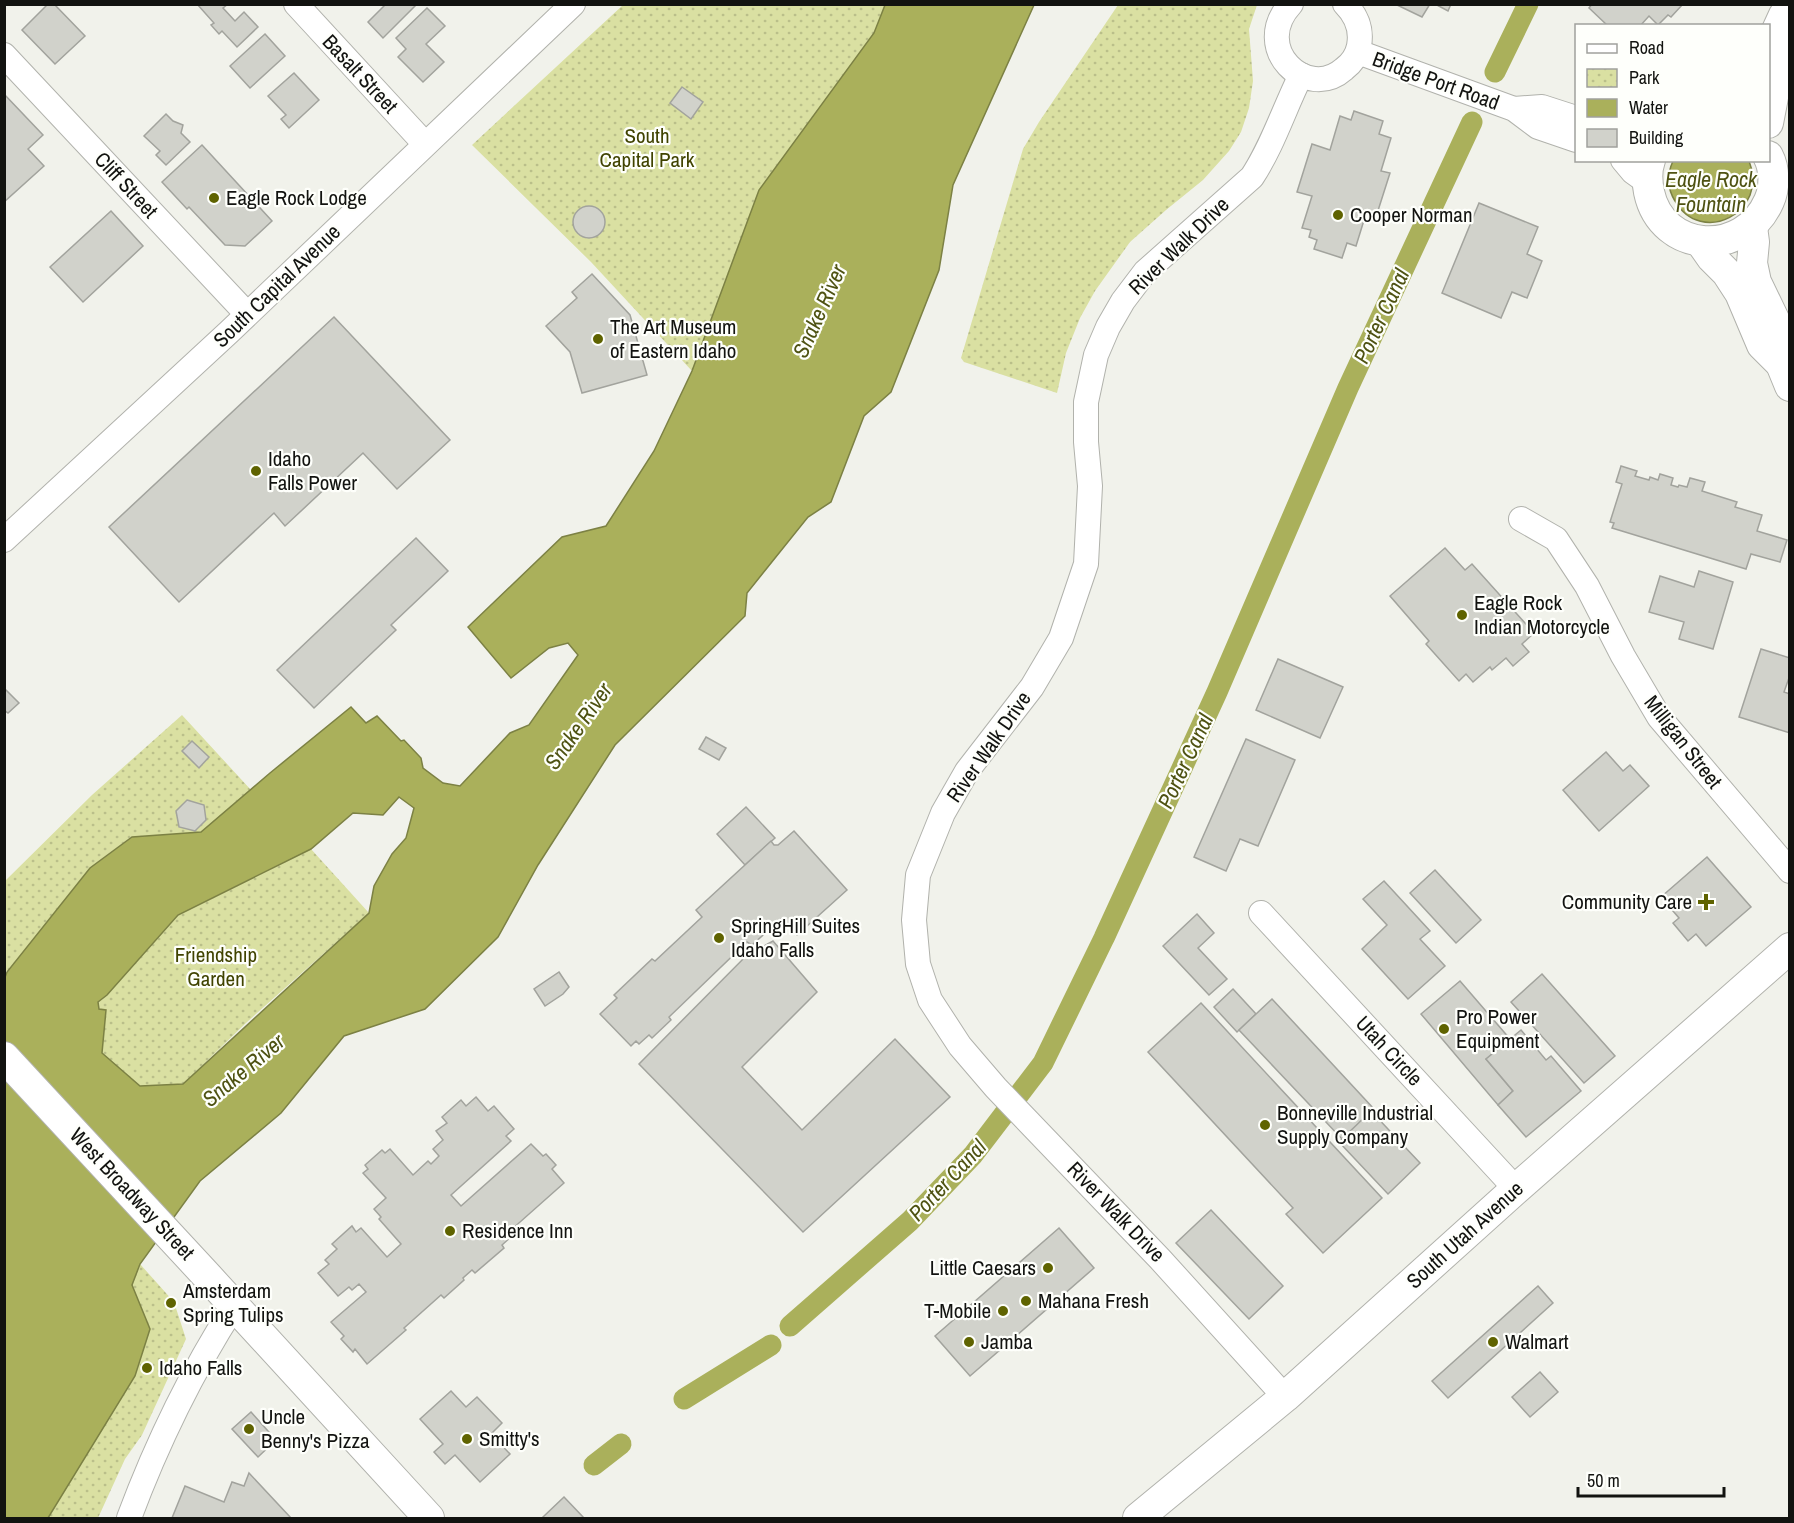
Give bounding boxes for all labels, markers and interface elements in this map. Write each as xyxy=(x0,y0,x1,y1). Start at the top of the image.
legend xyxy=(1575,24,1770,162)
street label: Basalt Street xyxy=(316,28,405,120)
text: Road xyxy=(1629,35,1664,60)
street label: Bridge Port Road xyxy=(1369,44,1504,117)
text: Park xyxy=(1629,65,1660,90)
text: Water xyxy=(1629,95,1668,120)
park label: South Capital Park xyxy=(600,121,695,174)
text: Building xyxy=(1629,125,1684,150)
street label: Cliff Street xyxy=(88,145,165,224)
water label: Eagle Rock Fountain xyxy=(1665,164,1758,219)
place label: Eagle Rock Lodge xyxy=(226,183,367,212)
street label: River Walk Drive xyxy=(1122,190,1235,301)
marker: Eagle Rock Lodge xyxy=(207,191,221,205)
place label: Cooper Norman xyxy=(1350,200,1473,229)
marker: Cooper Norman xyxy=(1331,208,1345,222)
street label: South Capital Avenue xyxy=(207,217,347,354)
water label: Snake River xyxy=(785,259,853,362)
water label: Porter Canal xyxy=(1346,263,1416,368)
place label: The Art Museum of Eastern Idaho xyxy=(610,312,736,365)
marker: The Art Museum of Eastern Idaho xyxy=(591,332,605,346)
place label: Idaho Falls Power xyxy=(268,444,357,497)
marker: Idaho Falls Power xyxy=(249,464,263,478)
place label: Eagle Rock Indian Motorcycle xyxy=(1474,588,1610,641)
marker: Eagle Rock Indian Motorcycle xyxy=(1455,608,1469,622)
water label: Snake River xyxy=(537,676,619,775)
street label: River Walk Drive xyxy=(940,685,1038,808)
street label: Milligan Street xyxy=(1638,689,1729,795)
water label: Porter Canal xyxy=(1150,708,1220,813)
place label: Community Care xyxy=(1562,887,1692,916)
marker: Community Care xyxy=(1697,893,1715,911)
place label: SpringHill Suites Idaho Falls xyxy=(731,911,860,964)
marker: SpringHill Suites Idaho Falls xyxy=(712,931,726,945)
park label: Friendship Garden xyxy=(175,940,257,993)
place label: Pro Power Equipment xyxy=(1456,1002,1539,1055)
street label: Utah Circle xyxy=(1349,1009,1429,1092)
marker: Pro Power Equipment xyxy=(1437,1022,1451,1036)
water label: Snake River xyxy=(195,1026,291,1113)
place label: Bonneville Industrial Supply Company xyxy=(1277,1098,1433,1151)
marker: Bonneville Industrial Supply Company xyxy=(1258,1118,1272,1132)
street label: West Broadway Street xyxy=(63,1121,201,1266)
water label: Porter Canal xyxy=(901,1132,993,1227)
street label: River Walk Drive xyxy=(1061,1155,1172,1268)
street label: South Utah Avenue xyxy=(1400,1174,1529,1295)
place label: Residence Inn xyxy=(462,1216,573,1245)
marker: Residence Inn xyxy=(443,1224,457,1238)
place label: Little Caesars xyxy=(930,1253,1036,1282)
marker: Little Caesars xyxy=(1041,1261,1055,1275)
place label: Amsterdam Spring Tulips xyxy=(182,1276,284,1329)
place label: Mahana Fresh xyxy=(1038,1286,1149,1315)
marker: Mahana Fresh xyxy=(1019,1294,1033,1308)
marker: Amsterdam Spring Tulips xyxy=(164,1296,178,1310)
place label: T-Mobile xyxy=(924,1296,991,1325)
marker: T-Mobile xyxy=(996,1304,1010,1318)
place label: Jamba xyxy=(981,1327,1033,1356)
place label: Walmart xyxy=(1505,1327,1569,1356)
marker: Jamba xyxy=(962,1335,976,1349)
marker: Walmart xyxy=(1486,1335,1500,1349)
place label: Idaho Falls xyxy=(159,1353,242,1382)
marker: Idaho Falls xyxy=(140,1361,154,1375)
place label: Uncle Benny's Pizza xyxy=(261,1402,370,1455)
marker: Uncle Benny's Pizza xyxy=(242,1422,256,1436)
place label: Smitty's xyxy=(479,1424,540,1453)
marker: Smitty's xyxy=(460,1432,474,1446)
scale bar xyxy=(1578,1460,1724,1498)
text: 50 m xyxy=(1587,1468,1620,1493)

